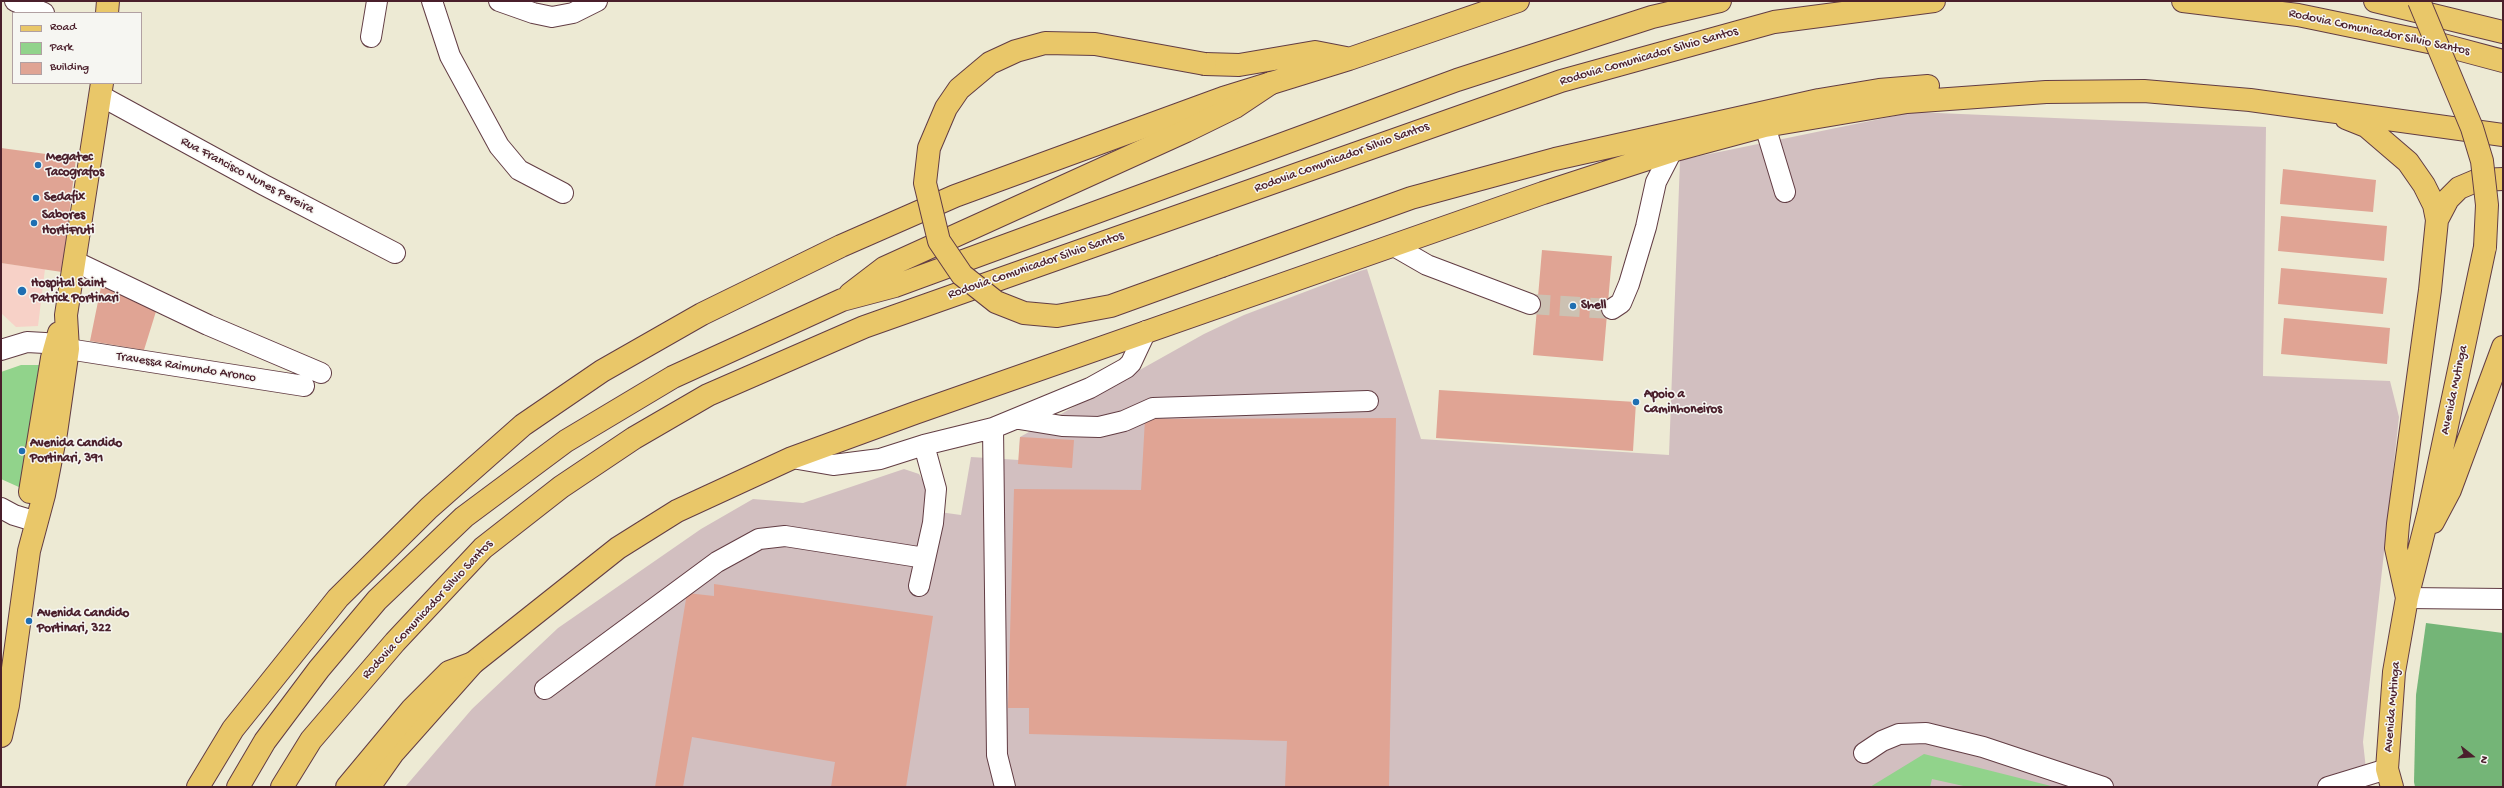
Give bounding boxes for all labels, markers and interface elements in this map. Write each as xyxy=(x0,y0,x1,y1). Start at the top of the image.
street label: Rodovia Comunicador Silvio Santos xyxy=(2287,6,2471,60)
legend xyxy=(12,12,142,84)
text: Road xyxy=(50,21,76,35)
street label: Rodovia Comunicador Silvio Santos xyxy=(1558,24,1740,90)
text: Park xyxy=(50,41,73,55)
text: Building xyxy=(50,61,89,75)
street label: Rodovia Comunicador Silvio Santos xyxy=(1252,119,1432,197)
street label: Rua Francisco Nunes Pereira xyxy=(177,134,317,218)
place label: Megatec Tacografos xyxy=(46,150,104,181)
marker: Megatec Tacografos xyxy=(33,160,43,170)
place label: Sedafix xyxy=(44,190,85,206)
marker: Sedafix xyxy=(31,193,41,203)
place label: Sabores HortiFruti xyxy=(42,208,94,239)
marker: Sabores HortiFruti xyxy=(29,218,39,228)
street label: Rodovia Comunicador Silvio Santos xyxy=(946,229,1126,303)
place label: Hospital Saint Patrick Portinari xyxy=(31,276,119,307)
marker: Hospital Saint Patrick Portinari xyxy=(16,285,28,297)
place label: Shell xyxy=(1581,298,1606,314)
marker: Shell xyxy=(1568,301,1578,311)
street label: Avenida Mutinga xyxy=(2438,344,2472,436)
street label: Travessa Raimundo Aronco xyxy=(115,349,257,387)
place label: Apoio a Caminhoneiros xyxy=(1644,387,1722,418)
marker: Apoio a Caminhoneiros xyxy=(1631,397,1641,407)
place label: Avenida Candido Portinari, 391 xyxy=(30,436,122,467)
marker: Avenida Candido Portinari, 391 xyxy=(17,446,27,456)
street label: Rodovia Comunicador Silvio Santos xyxy=(359,537,497,683)
place label: Avenida Candido Portinari, 322 xyxy=(37,606,129,637)
marker: Avenida Candido Portinari, 322 xyxy=(24,616,34,626)
street label: Avenida Mutinga xyxy=(2381,661,2405,753)
north arrow xyxy=(2452,736,2492,776)
text: N xyxy=(2477,754,2490,765)

